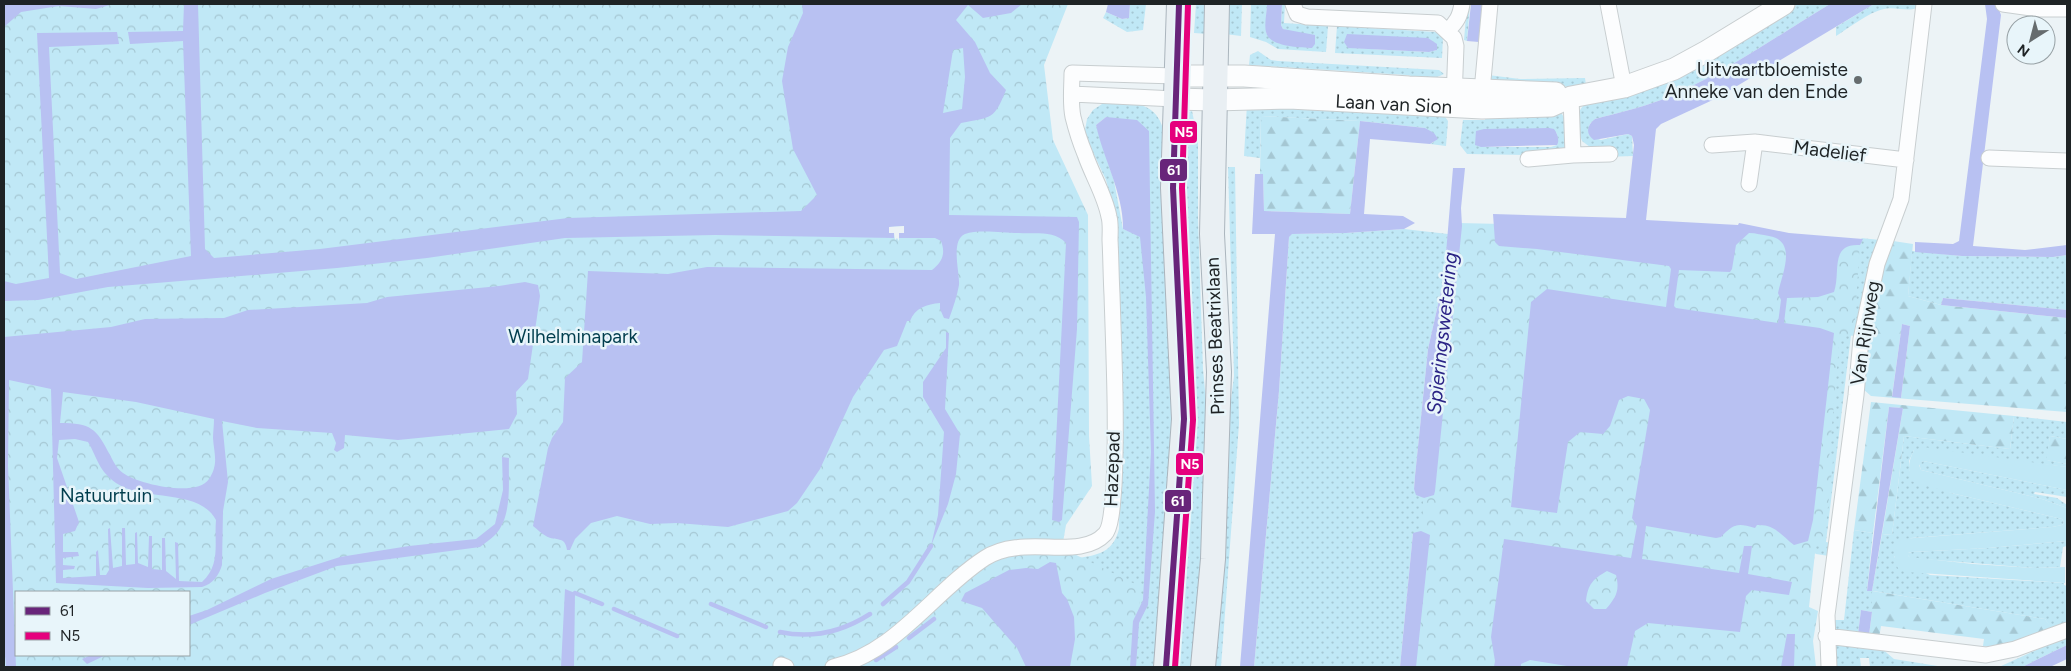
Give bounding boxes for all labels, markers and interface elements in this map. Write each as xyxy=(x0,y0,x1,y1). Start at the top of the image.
north arrow xyxy=(2006,15,2056,65)
text: N xyxy=(2014,40,2033,60)
place label: Uitvaartbloemiste Anneke van den Ende xyxy=(1665,58,1848,103)
marker: Uitvaartbloemiste Anneke van den Ende xyxy=(1852,74,1864,86)
street label: Laan van Sion xyxy=(1335,89,1453,118)
line badge: N5 xyxy=(1169,120,1198,144)
text: N5 xyxy=(1175,124,1193,141)
street label: Madelief xyxy=(1792,135,1868,167)
line badge: 61 xyxy=(1159,158,1188,182)
text: 61 xyxy=(1167,162,1181,179)
water label: Spieringswetering xyxy=(1422,250,1462,415)
street label: Prinses Beatrixlaan xyxy=(1201,257,1229,415)
street label: Van Rijnweg xyxy=(1845,279,1885,387)
park label: Wilhelminapark xyxy=(508,325,638,348)
street label: Hazepad xyxy=(1099,431,1125,507)
line badge: N5 xyxy=(1175,452,1204,476)
text: N5 xyxy=(1181,456,1199,473)
park label: Natuurtuin xyxy=(60,484,152,507)
line badge: 61 xyxy=(1164,489,1192,513)
text: 61 xyxy=(1171,493,1185,510)
legend xyxy=(15,591,190,656)
text: 61 xyxy=(60,602,75,620)
text: N5 xyxy=(60,627,80,645)

